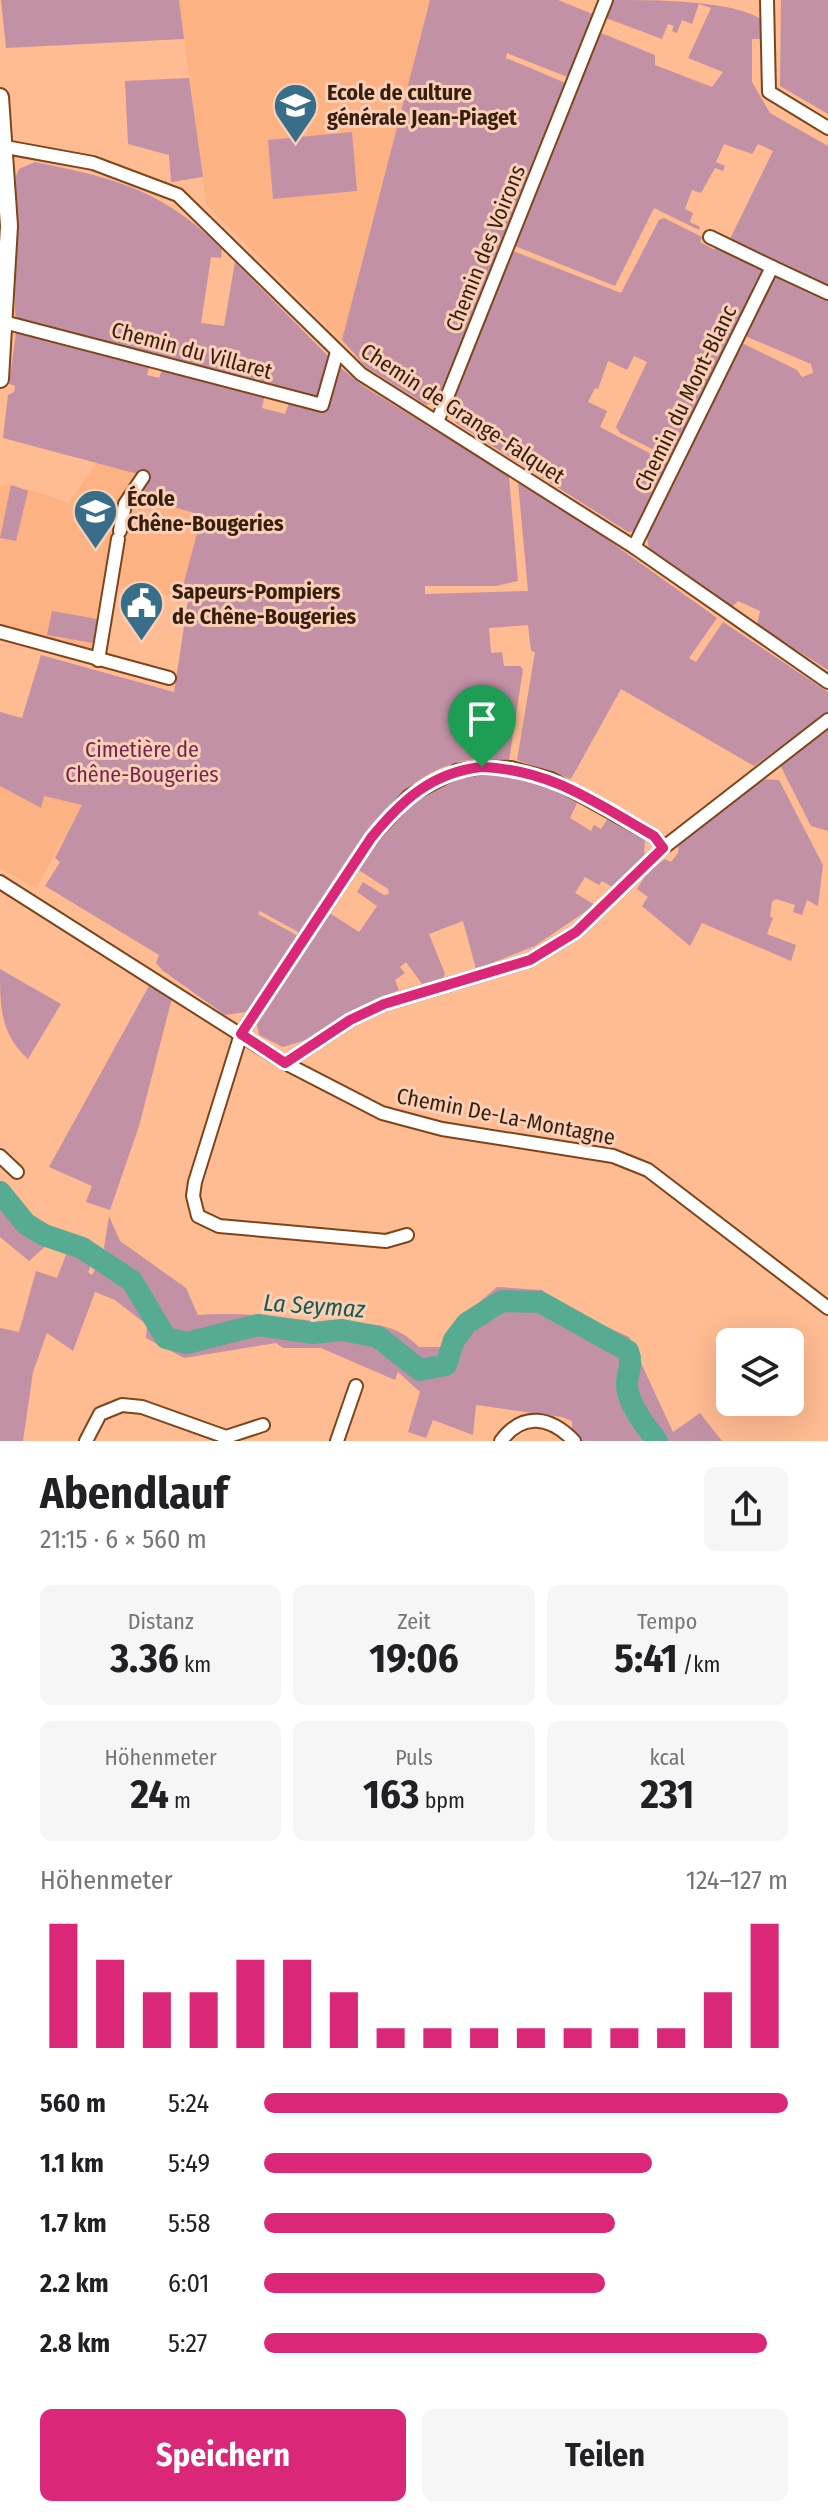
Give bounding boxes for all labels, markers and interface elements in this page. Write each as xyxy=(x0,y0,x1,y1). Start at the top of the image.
place label: Ecole de culture générale Jean-Piaget xyxy=(327,79,517,131)
school or university icon: Ecole de culture générale Jean-Piaget xyxy=(272,81,320,144)
street label: Chemin des Voirons xyxy=(440,161,531,335)
street label: Chemin du Mont-Blanc xyxy=(629,300,743,496)
street label: Chemin du Villaret xyxy=(109,316,276,385)
street label: Chemin de Grange-Falquet xyxy=(356,337,570,490)
place label: École Chêne-Bougeries xyxy=(127,485,284,537)
school or university icon: École Chêne-Bougeries xyxy=(72,487,120,550)
place label: Sapeurs-Pompiers de Chêne-Bougeries xyxy=(172,578,357,630)
public building icon: Sapeurs-Pompiers de Chêne-Bougeries xyxy=(117,580,165,643)
pin xyxy=(448,685,516,767)
icon: arrive xyxy=(460,697,504,741)
park label: Cimetière de Chêne-Bougeries xyxy=(65,736,219,788)
street label: Chemin De-La-Montagne xyxy=(394,1082,617,1151)
water label: La Seymaz xyxy=(262,1288,366,1324)
map controls xyxy=(716,1328,804,1416)
button: layers xyxy=(716,1328,804,1416)
text: Abendlauf xyxy=(40,1467,228,1520)
button: share xyxy=(704,1467,788,1551)
text: 21:15 · 6 × 560 m xyxy=(40,1524,207,1555)
text: Distanz xyxy=(128,1608,194,1635)
text: Zeit xyxy=(397,1608,431,1635)
text: Tempo xyxy=(637,1608,697,1635)
text: 3.36 xyxy=(110,1635,179,1683)
text: 19:06 xyxy=(369,1635,459,1683)
text: 5:41 xyxy=(614,1635,678,1683)
text: km xyxy=(179,1651,211,1678)
text: /km xyxy=(678,1651,720,1678)
text: Höhenmeter xyxy=(105,1744,217,1771)
text: Puls xyxy=(395,1744,433,1771)
text: kcal xyxy=(650,1744,685,1771)
text: 24 xyxy=(130,1771,169,1819)
text: 163 xyxy=(363,1771,419,1819)
text: 231 xyxy=(641,1771,694,1819)
text: m xyxy=(169,1787,191,1814)
text: bpm xyxy=(419,1787,465,1814)
text: Höhenmeter xyxy=(40,1865,173,1896)
text: 124–127 m xyxy=(686,1865,788,1896)
text: 560 m xyxy=(40,2088,106,2119)
text: 5:24 xyxy=(168,2088,209,2119)
text: 1.1 km xyxy=(40,2148,104,2179)
text: 5:49 xyxy=(168,2148,210,2179)
text: 1.7 km xyxy=(40,2208,107,2239)
text: 5:58 xyxy=(168,2208,210,2239)
text: 2.2 km xyxy=(40,2268,109,2299)
text: 6:01 xyxy=(168,2268,209,2299)
text: 2.8 km xyxy=(40,2328,110,2359)
text: 5:27 xyxy=(168,2328,207,2359)
button: Speichern xyxy=(40,2409,406,2501)
button: Teilen xyxy=(422,2409,788,2501)

